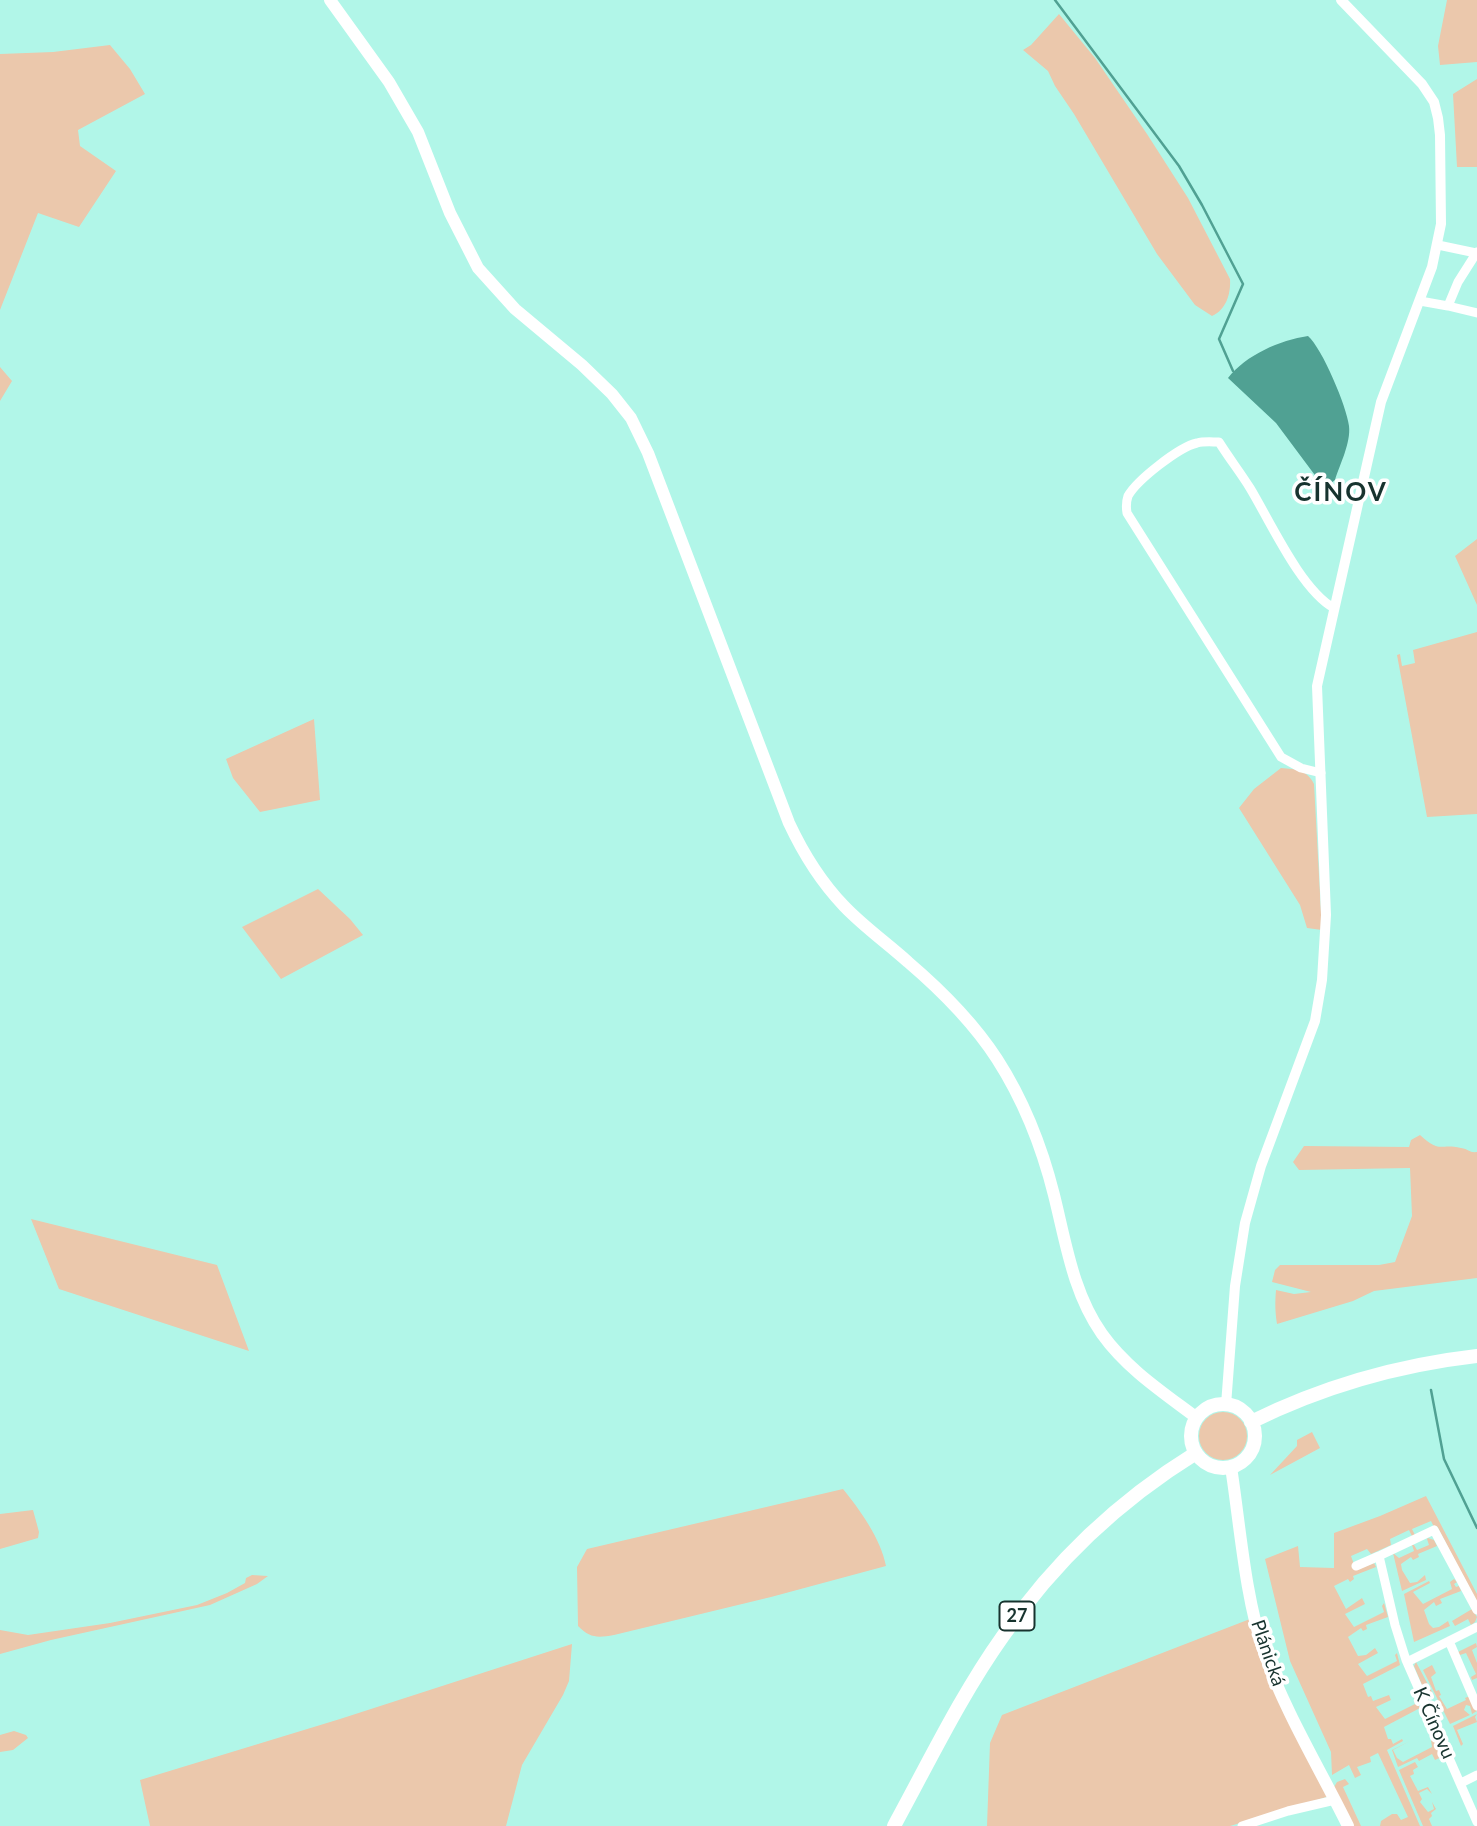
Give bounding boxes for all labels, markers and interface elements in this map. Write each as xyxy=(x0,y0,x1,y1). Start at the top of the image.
district label: ČÍNOV xyxy=(1295,477,1387,509)
road number: 27 xyxy=(1000,1602,1034,1630)
street label: Plánická xyxy=(1246,1617,1290,1689)
street label: K Čínovu xyxy=(1408,1684,1460,1762)

